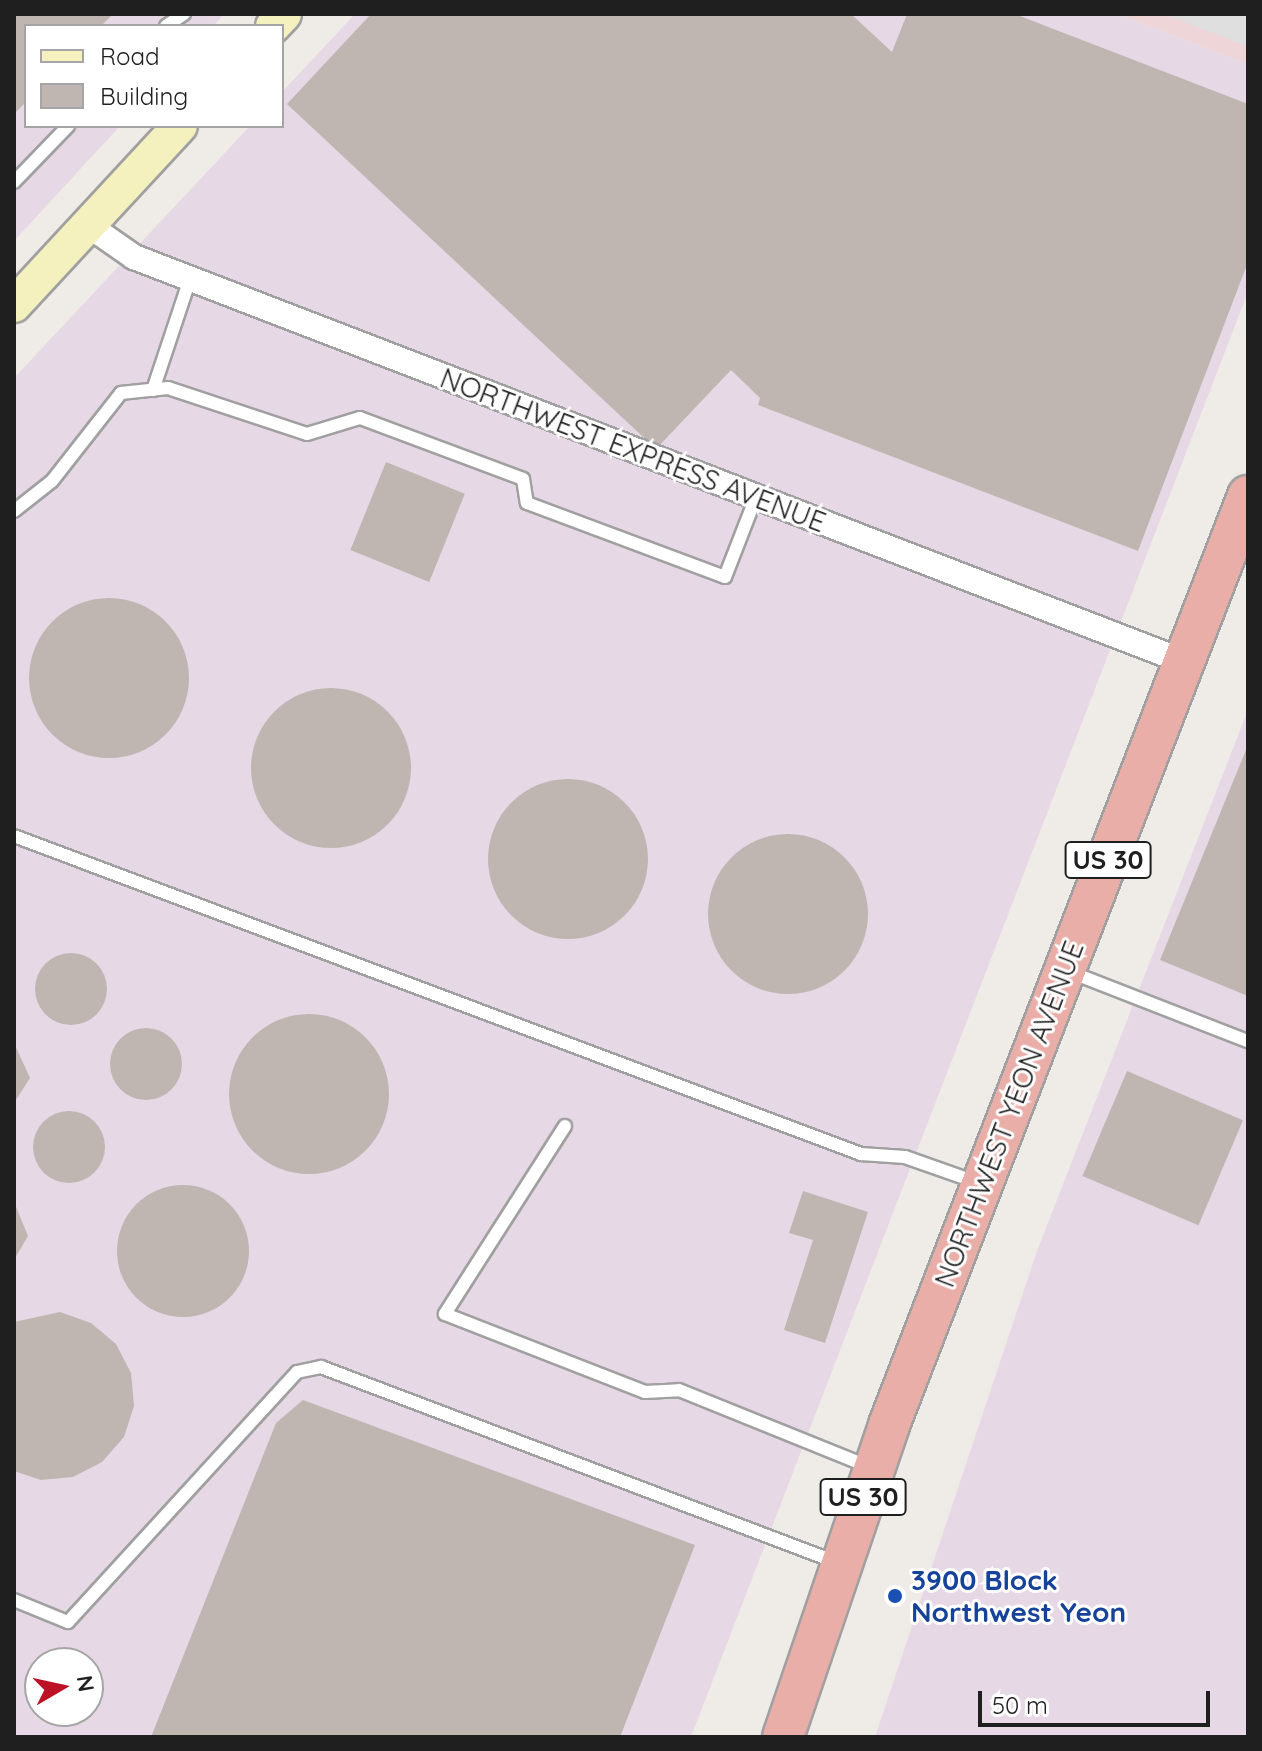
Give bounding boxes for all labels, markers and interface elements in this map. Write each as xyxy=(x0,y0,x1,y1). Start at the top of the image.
legend xyxy=(24,24,284,128)
text: Road xyxy=(100,41,160,71)
text: Building xyxy=(100,81,188,111)
street label: NORTHWEST EXPRESS AVENUE xyxy=(436,361,830,539)
road number: US 30 xyxy=(1064,838,1152,882)
street label: NORTHWEST YEON AVENUE xyxy=(927,936,1091,1292)
road number: US 30 xyxy=(819,1475,907,1519)
place label: 3900 Block Northwest Yeon xyxy=(911,1563,1126,1629)
marker: 3900 Block Northwest Yeon xyxy=(886,1587,904,1605)
north arrow xyxy=(24,1647,104,1727)
text: N xyxy=(71,1673,101,1694)
scale bar xyxy=(982,1675,1214,1725)
text: 50 m xyxy=(992,1690,1048,1720)

